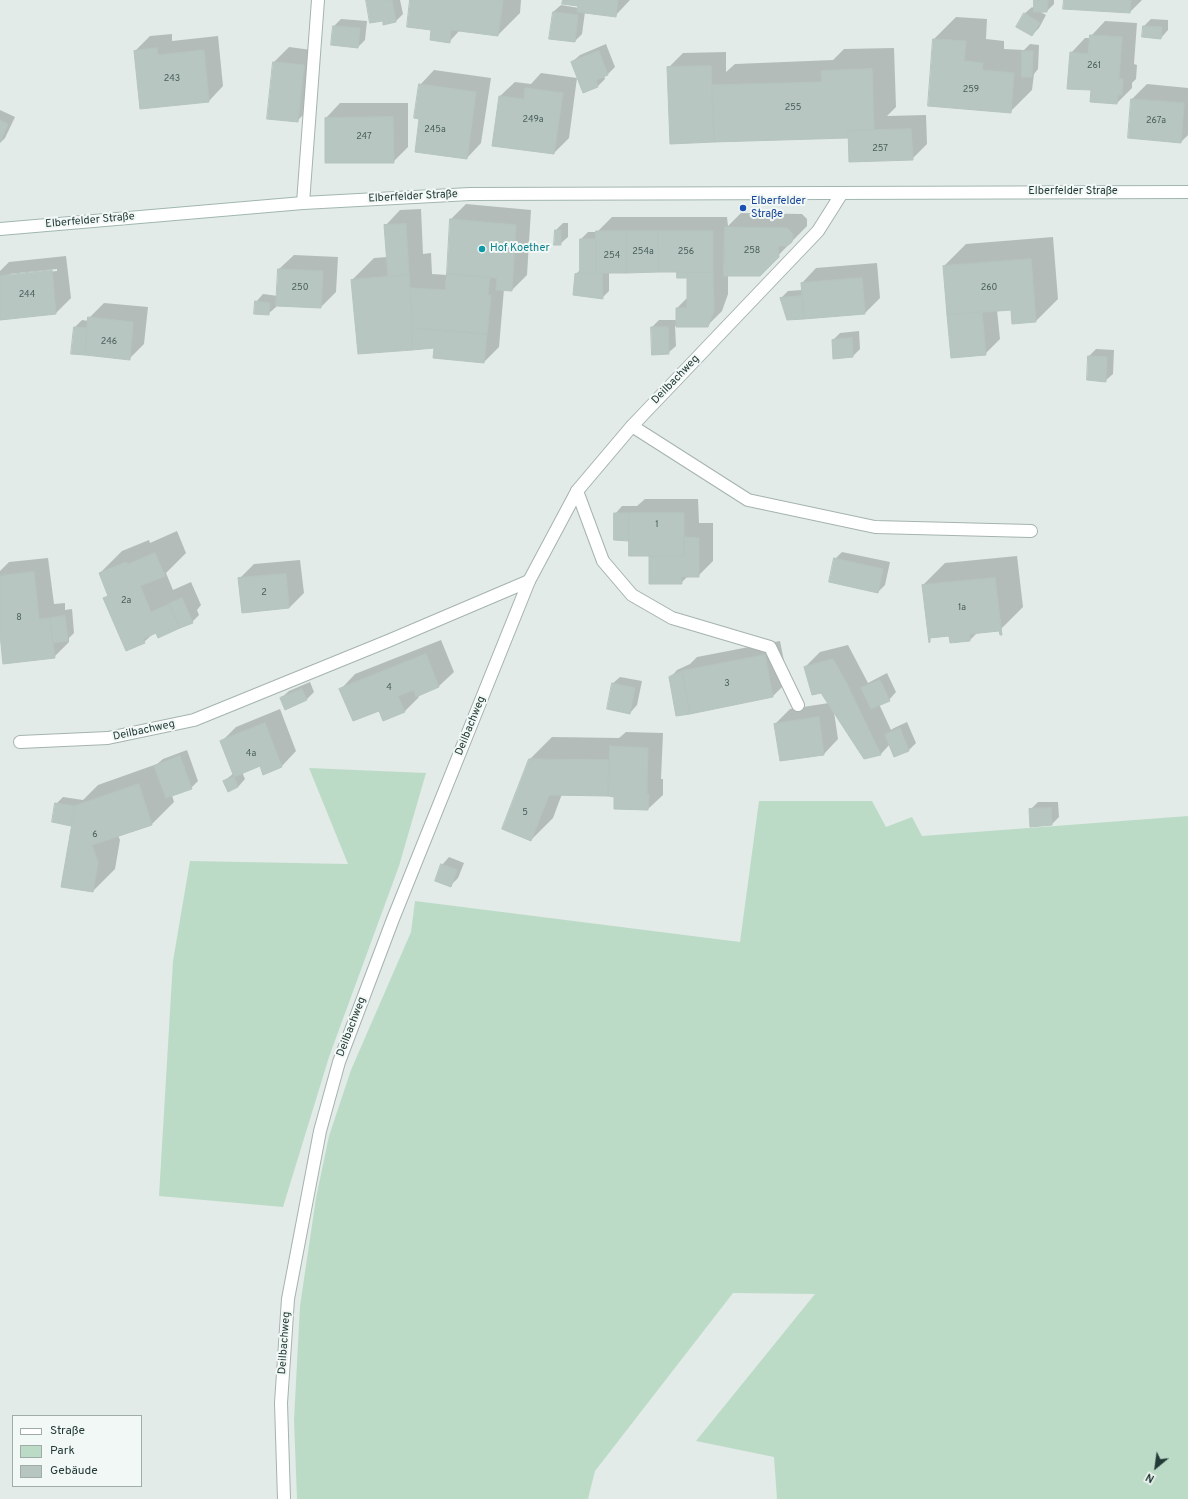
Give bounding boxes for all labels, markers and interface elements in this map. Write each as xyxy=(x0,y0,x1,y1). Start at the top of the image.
house number: 261 xyxy=(1087,61,1101,71)
house number: 243 xyxy=(164,74,180,84)
house number: 259 xyxy=(963,85,979,95)
house number: 255 xyxy=(785,103,801,113)
house number: 249a xyxy=(523,115,543,125)
house number: 267a xyxy=(1146,116,1166,126)
house number: 245a xyxy=(424,125,446,135)
house number: 247 xyxy=(356,132,372,142)
house number: 257 xyxy=(872,144,888,154)
street label: Elberfelder Straße xyxy=(1028,185,1118,199)
street label: Elberfelder Straße xyxy=(368,188,458,206)
place label: Elberfelder Straße xyxy=(751,195,806,221)
marker: Elberfelder Straße xyxy=(738,203,748,213)
street label: Elberfelder Straße xyxy=(45,211,135,231)
place label: Hof Koether xyxy=(490,242,550,256)
marker: Hof Koether xyxy=(477,244,487,254)
house number: 258 xyxy=(744,246,760,256)
house number: 254a xyxy=(632,247,654,257)
house number: 256 xyxy=(678,247,694,257)
house number: 254 xyxy=(604,251,620,261)
house number: 250 xyxy=(292,283,308,293)
house number: 260 xyxy=(981,283,997,293)
house number: 244 xyxy=(19,290,35,300)
house number: 246 xyxy=(101,337,117,347)
street label: Deilbachweg xyxy=(649,353,703,407)
house number: 1 xyxy=(655,520,659,530)
house number: 2 xyxy=(261,588,267,598)
house number: 2a xyxy=(121,596,131,606)
house number: 1a xyxy=(958,603,966,613)
house number: 8 xyxy=(16,613,22,623)
house number: 3 xyxy=(724,679,730,689)
house number: 4 xyxy=(386,683,392,693)
street label: Deilbachweg xyxy=(453,694,489,758)
street label: Deilbachweg xyxy=(112,718,176,744)
house number: 4a xyxy=(246,749,256,759)
house number: 5 xyxy=(522,808,528,818)
house number: 6 xyxy=(92,830,98,840)
street label: Deilbachweg xyxy=(335,995,369,1059)
street label: Deilbachweg xyxy=(276,1311,294,1375)
legend xyxy=(12,1415,142,1487)
text: Straße xyxy=(50,1423,85,1439)
text: Park xyxy=(50,1443,75,1459)
north arrow xyxy=(1136,1447,1176,1487)
text: Gebäude xyxy=(50,1463,98,1479)
text: N xyxy=(1143,1469,1157,1486)

